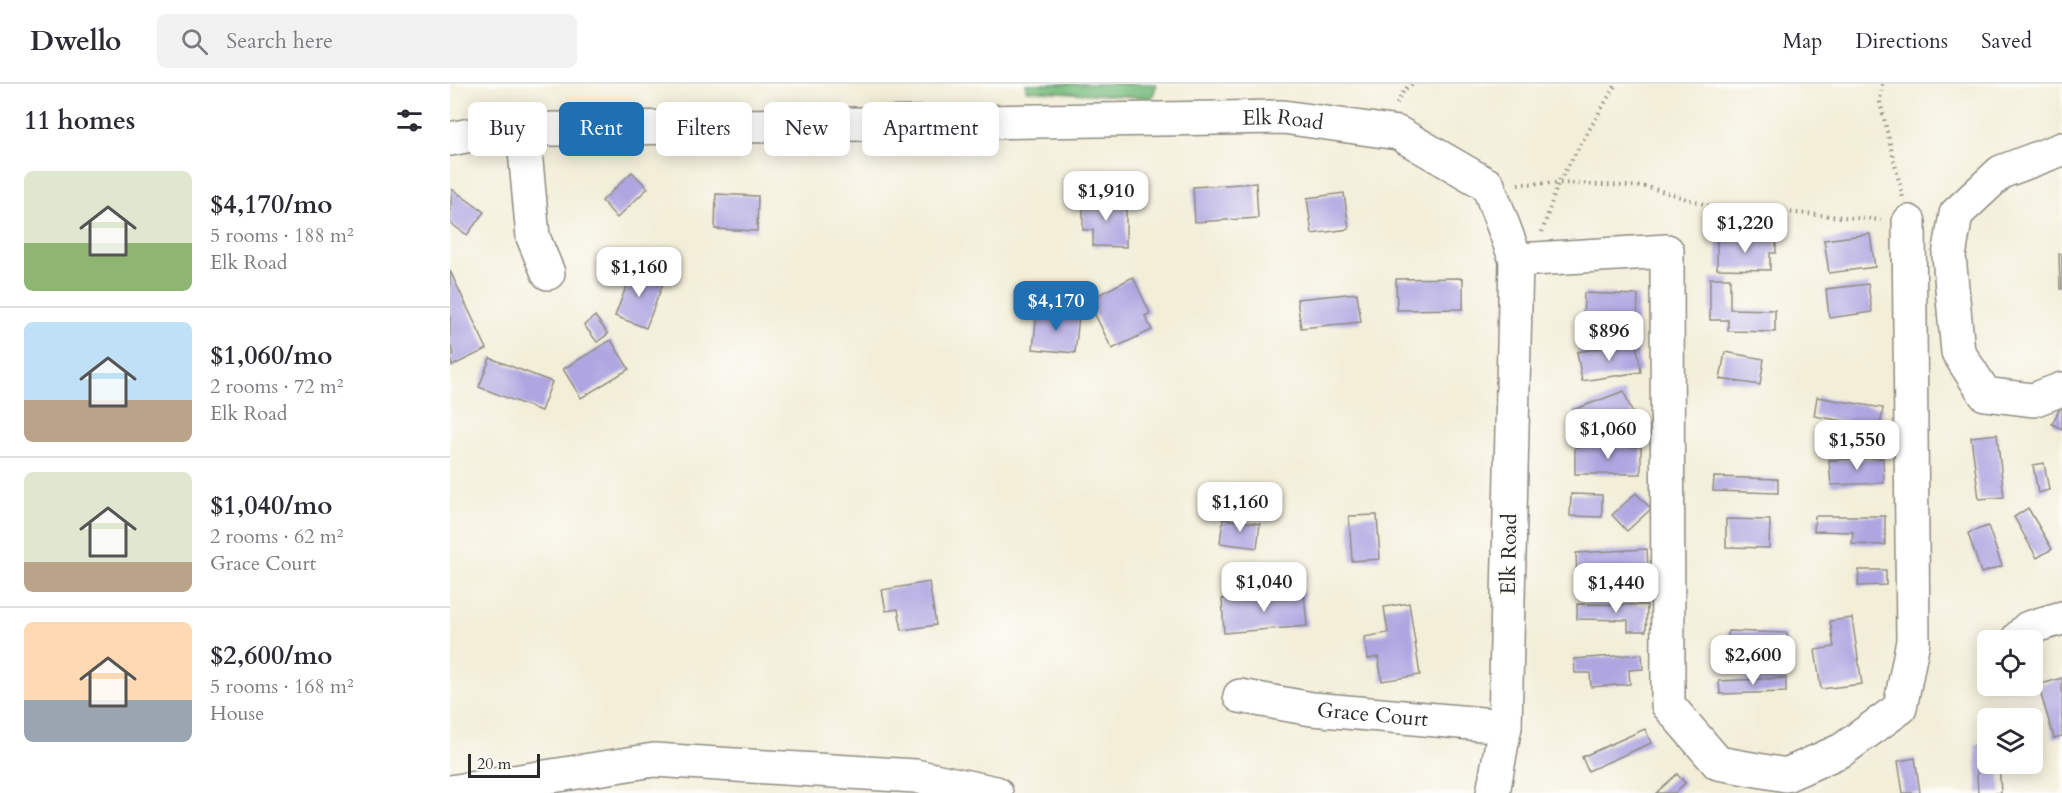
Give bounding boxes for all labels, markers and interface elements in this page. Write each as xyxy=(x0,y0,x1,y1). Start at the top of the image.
search box xyxy=(157,14,577,68)
text: Dwello xyxy=(30,22,121,60)
icon: search xyxy=(178,25,211,58)
text: Search here xyxy=(226,26,333,56)
text: Map xyxy=(1782,27,1822,56)
text: Directions xyxy=(1855,27,1948,56)
text: Saved xyxy=(1981,27,2032,56)
chip: Buy xyxy=(468,102,547,156)
chip: Rent xyxy=(559,102,644,156)
chip: Filters xyxy=(656,102,752,156)
chip: New xyxy=(764,102,850,156)
chip: Apartment xyxy=(862,102,999,156)
street label: Elk Road xyxy=(1242,102,1325,137)
text: 11 homes xyxy=(24,103,135,138)
icon: filters xyxy=(393,104,426,137)
pin: $1,910 xyxy=(1057,171,1155,222)
text: $1,910 xyxy=(1077,177,1135,204)
text: $4,170/mo xyxy=(210,187,333,222)
icon: home xyxy=(72,195,144,267)
pin: $1,220 xyxy=(1696,203,1794,254)
text: $1,220 xyxy=(1716,209,1774,236)
text: 5 rooms · 188 m² xyxy=(210,222,354,249)
pin: $1,160 xyxy=(590,247,688,298)
text: Elk Road xyxy=(210,249,287,276)
text: $1,160 xyxy=(610,253,668,280)
pin: $4,170 xyxy=(1007,281,1105,332)
text: $4,170 xyxy=(1027,287,1085,314)
pin: $896 xyxy=(1573,311,1645,362)
text: $896 xyxy=(1589,317,1629,344)
text: $1,060/mo xyxy=(210,338,333,373)
icon: home xyxy=(72,346,144,418)
text: 2 rooms · 72 m² xyxy=(210,373,343,400)
text: Elk Road xyxy=(210,400,287,427)
pin: $1,060 xyxy=(1559,409,1657,460)
text: $1,060 xyxy=(1579,415,1637,442)
pin: $1,550 xyxy=(1808,420,1906,471)
text: $1,550 xyxy=(1828,426,1886,453)
pin: $1,160 xyxy=(1191,482,1289,533)
text: $1,040/mo xyxy=(210,488,333,523)
text: $1,160 xyxy=(1211,488,1269,515)
icon: home xyxy=(72,496,144,568)
street label: Elk Road xyxy=(1494,513,1524,595)
text: 2 rooms · 62 m² xyxy=(210,523,343,550)
text: Grace Court xyxy=(210,550,316,577)
pin: $1,040 xyxy=(1215,562,1313,613)
pin: $1,440 xyxy=(1567,563,1665,614)
text: $1,040 xyxy=(1235,568,1293,595)
text: $1,440 xyxy=(1587,569,1645,596)
map controls xyxy=(1977,630,2043,774)
button: locate xyxy=(1977,630,2043,696)
pin: $2,600 xyxy=(1704,635,1802,686)
text: $2,600/mo xyxy=(210,638,333,673)
text: $2,600 xyxy=(1724,641,1782,668)
icon: home xyxy=(72,646,144,718)
text: 5 rooms · 168 m² xyxy=(210,673,354,700)
street label: Grace Court xyxy=(1316,695,1430,734)
text: House xyxy=(210,700,264,727)
button: layers xyxy=(1977,708,2043,774)
scale bar xyxy=(468,751,540,778)
text: 20 m xyxy=(477,753,511,775)

